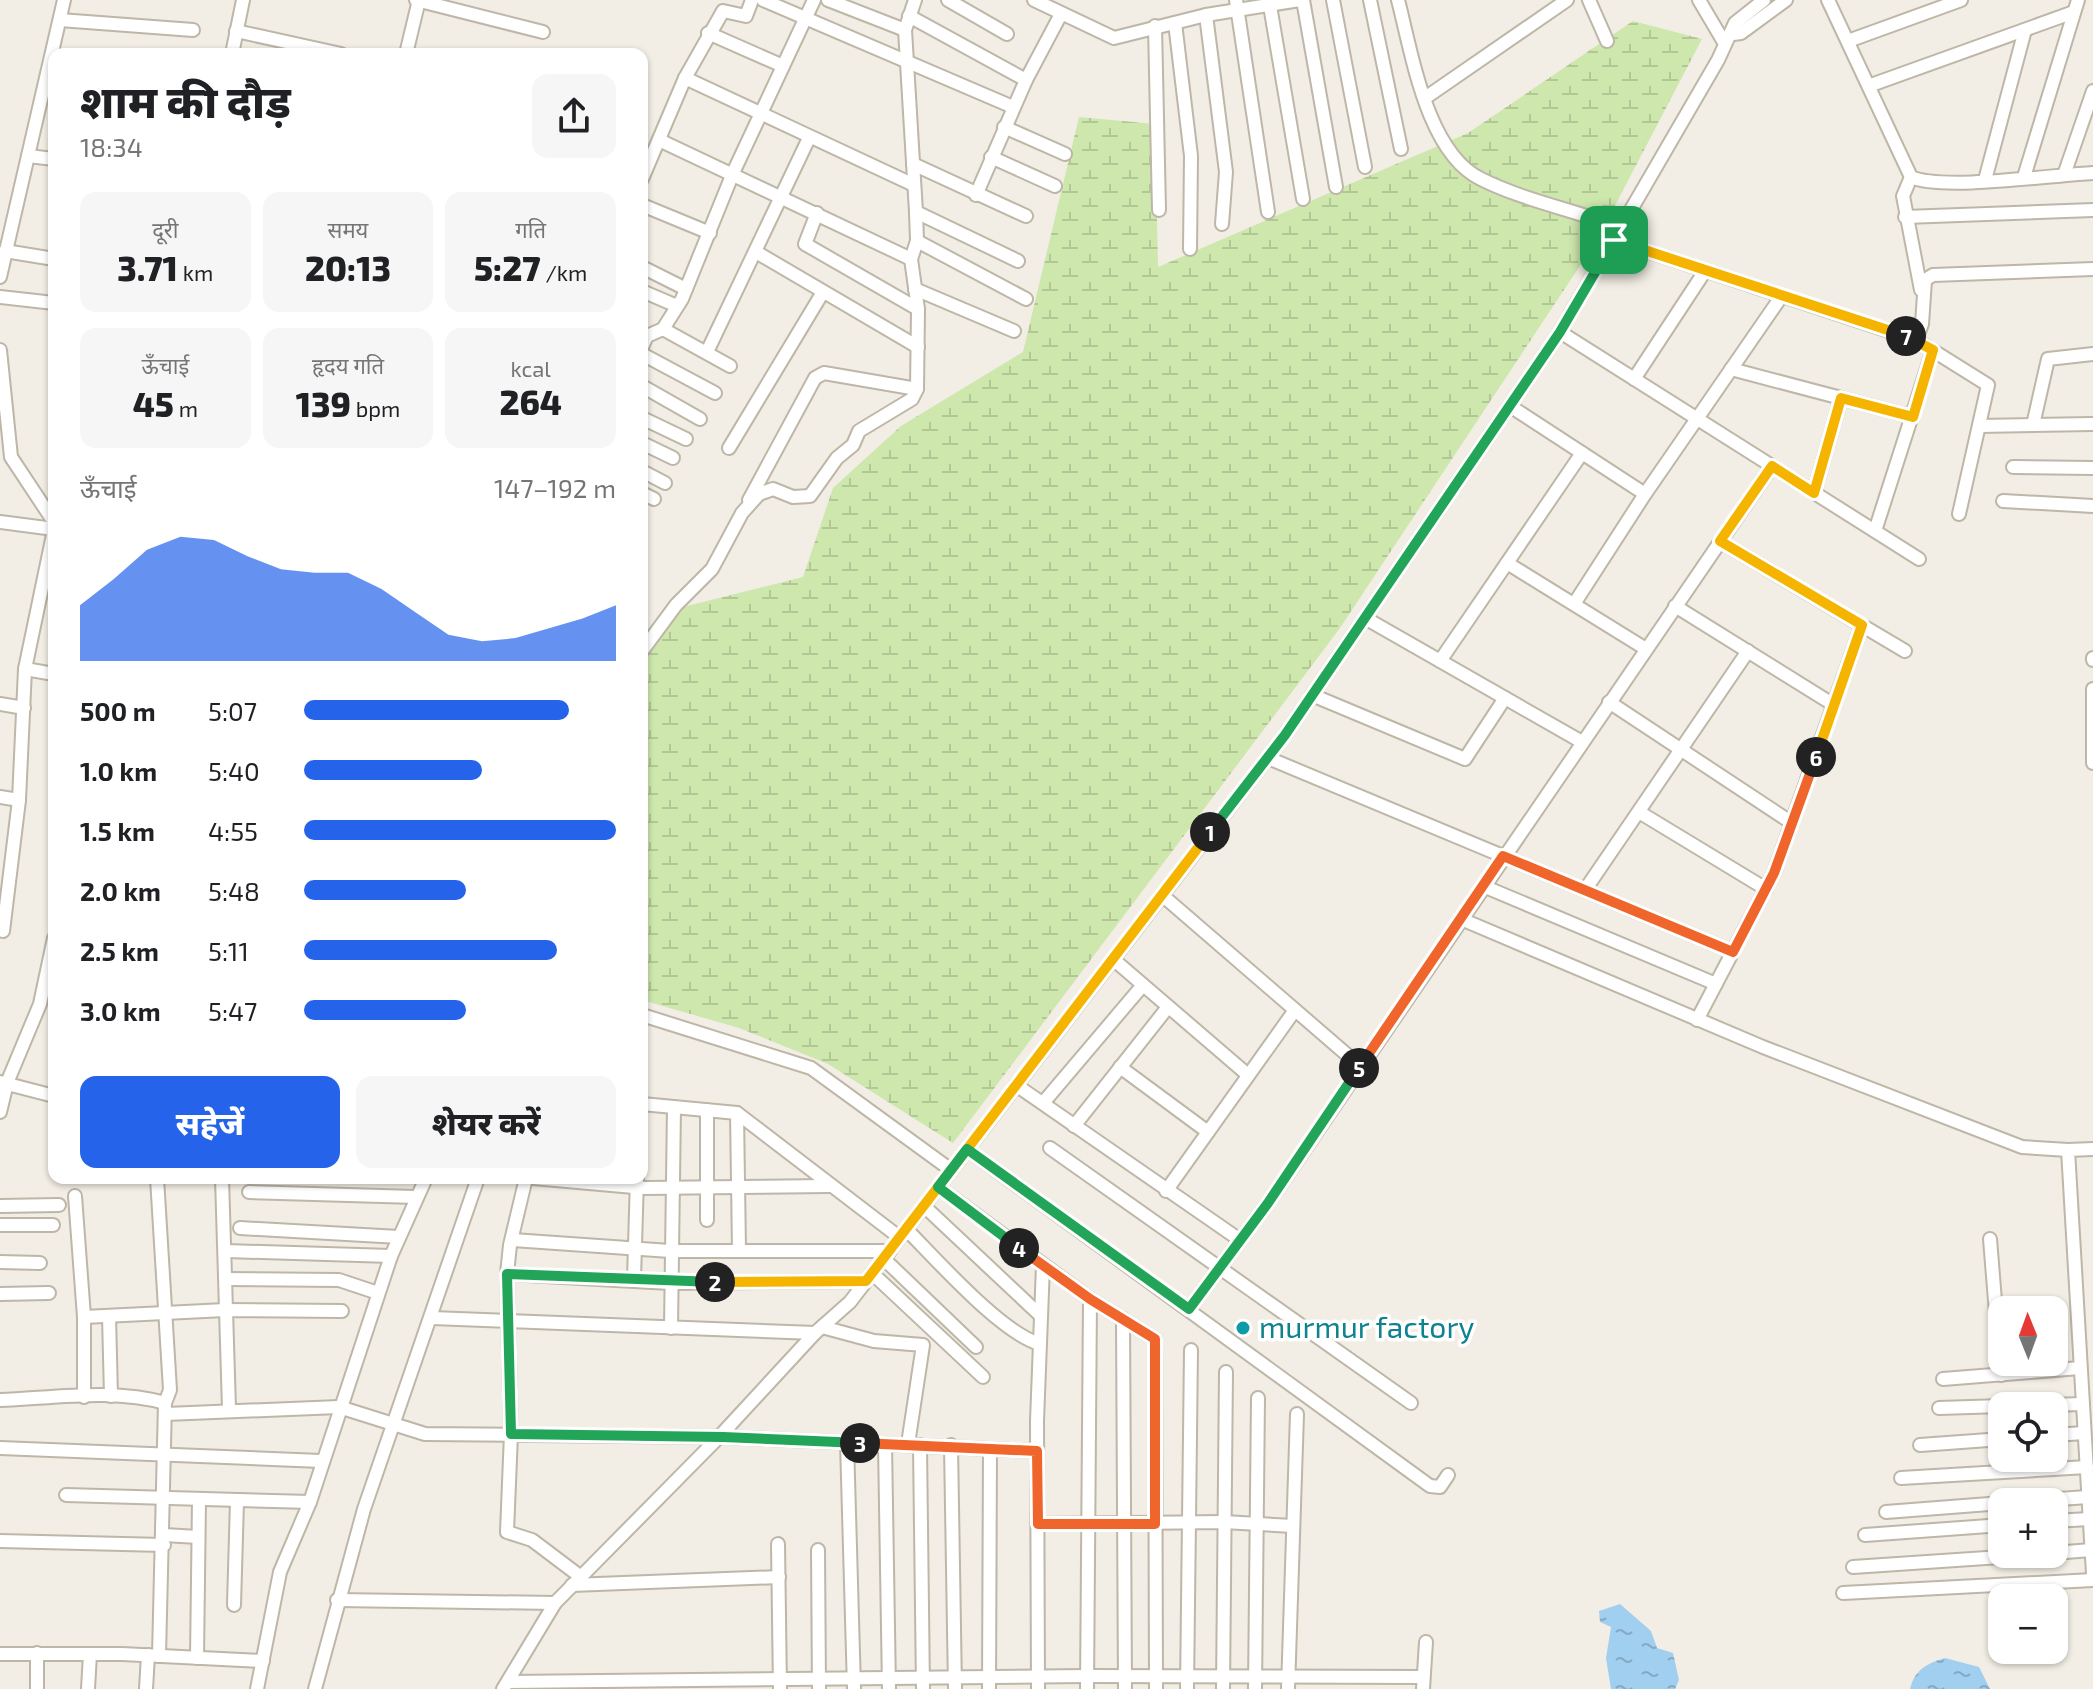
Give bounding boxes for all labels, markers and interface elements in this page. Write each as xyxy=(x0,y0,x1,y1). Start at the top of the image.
text: शाम की दौड़ xyxy=(80,74,291,127)
button: share xyxy=(532,74,616,158)
text: 18:34 xyxy=(80,131,143,162)
pin xyxy=(1580,206,1648,274)
text: दूरी xyxy=(152,216,179,242)
text: समय xyxy=(328,216,368,242)
text: गति xyxy=(515,216,546,242)
icon: arrive xyxy=(1592,218,1636,262)
text: 3.71 xyxy=(117,247,178,288)
text: 20:13 xyxy=(305,247,391,288)
text: 5:27 xyxy=(474,247,541,288)
text: km xyxy=(178,259,213,285)
text: /km xyxy=(541,259,587,285)
pin: 7 xyxy=(1886,316,1926,356)
text: 7 xyxy=(1900,323,1912,349)
text: ऊँचाई xyxy=(141,352,189,378)
text: हृदय गति xyxy=(312,352,384,378)
text: kcal xyxy=(511,355,551,381)
text: 264 xyxy=(499,381,562,422)
text: 45 xyxy=(133,383,174,424)
text: 139 xyxy=(296,383,351,424)
text: m xyxy=(174,395,198,421)
text: bpm xyxy=(351,395,400,421)
text: ऊँचाई xyxy=(80,472,136,503)
text: 147–192 m xyxy=(494,472,616,503)
text: 500 m xyxy=(80,695,156,726)
text: 5:07 xyxy=(208,695,257,726)
pin: 6 xyxy=(1796,737,1836,777)
text: 6 xyxy=(1810,744,1822,770)
text: 1.0 km xyxy=(80,755,157,786)
text: 5:40 xyxy=(208,755,260,786)
pin: 1 xyxy=(1190,812,1230,852)
text: 1.5 km xyxy=(80,815,155,846)
text: 4:55 xyxy=(208,815,258,846)
text: 1 xyxy=(1205,819,1215,845)
text: 2.0 km xyxy=(80,875,161,906)
text: 5:48 xyxy=(208,875,260,906)
text: 2.5 km xyxy=(80,935,159,966)
text: 5:11 xyxy=(208,935,249,966)
text: 3.0 km xyxy=(80,995,161,1026)
text: 5:47 xyxy=(208,995,257,1026)
pin: 5 xyxy=(1339,1048,1379,1088)
text: 5 xyxy=(1353,1055,1365,1081)
button: सहेजें xyxy=(80,1076,340,1168)
button: शेयर करें xyxy=(356,1076,616,1168)
pin: 4 xyxy=(999,1228,1039,1268)
text: 4 xyxy=(1012,1235,1026,1261)
pin: 2 xyxy=(695,1262,735,1302)
text: 2 xyxy=(709,1269,721,1295)
north arrow xyxy=(1988,1296,2068,1376)
map controls xyxy=(1988,1296,2068,1664)
place label: murmur factory xyxy=(1259,1308,1474,1344)
marker: murmur factory xyxy=(1234,1319,1252,1337)
button: locate xyxy=(1988,1392,2068,1472)
pin: 3 xyxy=(840,1423,880,1463)
text: 3 xyxy=(854,1430,866,1456)
button: + xyxy=(1988,1488,2068,1568)
button: − xyxy=(1988,1584,2068,1664)

